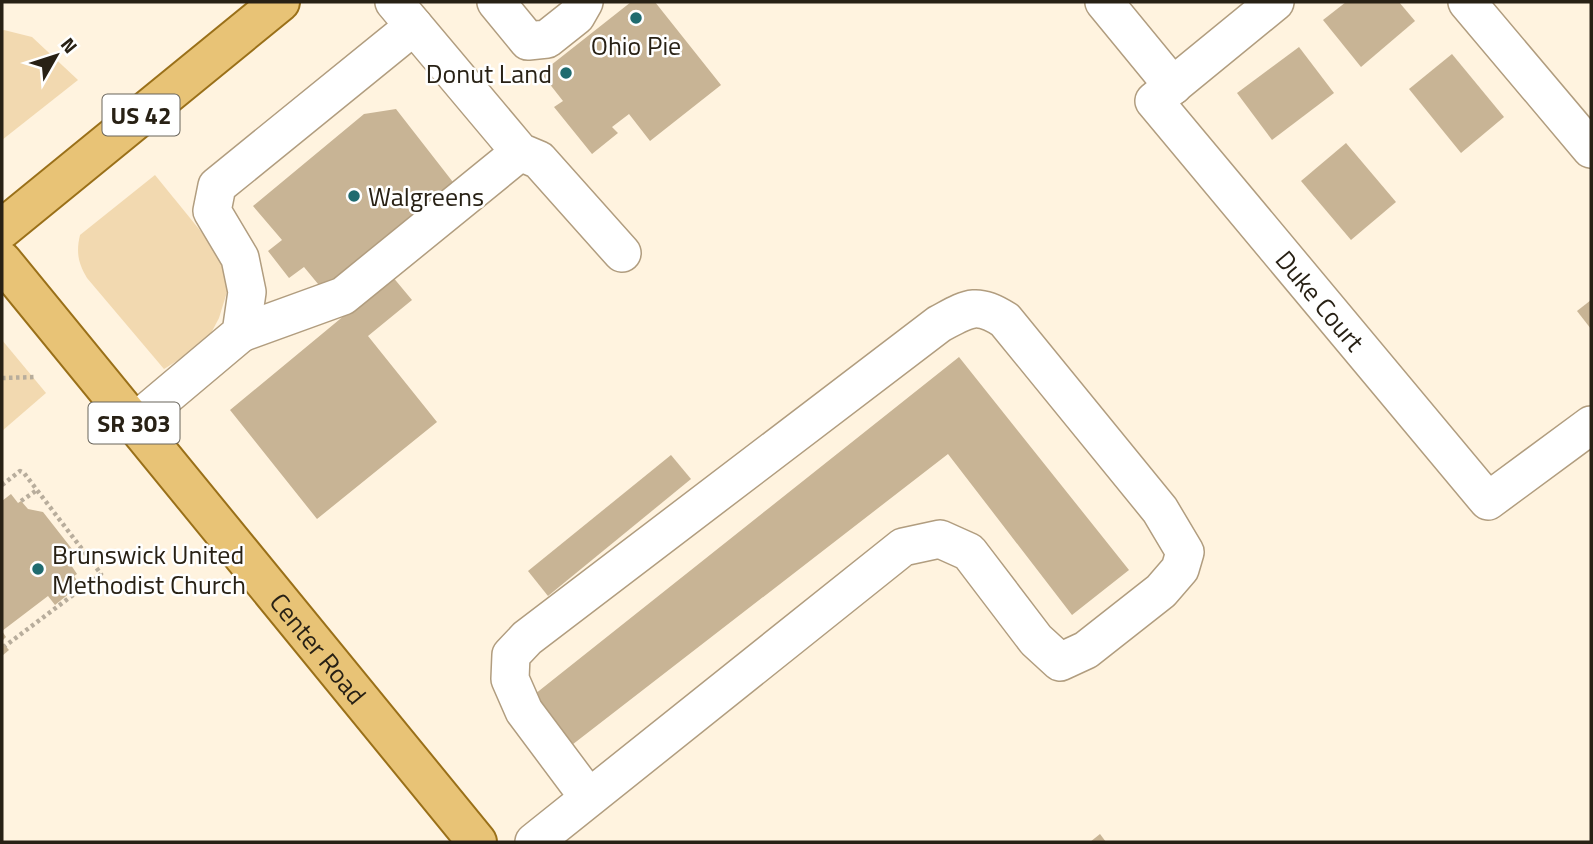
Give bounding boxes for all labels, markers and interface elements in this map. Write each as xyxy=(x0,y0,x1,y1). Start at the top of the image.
marker: Ohio Pie xyxy=(628,10,644,26)
north arrow xyxy=(21,21,91,91)
place label: Ohio Pie xyxy=(591,26,681,65)
text: N xyxy=(54,31,85,59)
place label: Donut Land xyxy=(426,54,552,93)
marker: Donut Land xyxy=(558,65,574,81)
road number: US 42 xyxy=(102,94,180,135)
place label: Walgreens xyxy=(368,177,484,216)
marker: Walgreens xyxy=(346,188,362,204)
street label: Duke Court xyxy=(1267,241,1374,359)
road number: SR 303 xyxy=(88,402,180,444)
place label: Brunswick United Methodist Church xyxy=(52,535,246,604)
marker: Brunswick United Methodist Church xyxy=(30,561,46,577)
street label: Center Road xyxy=(261,584,376,712)

